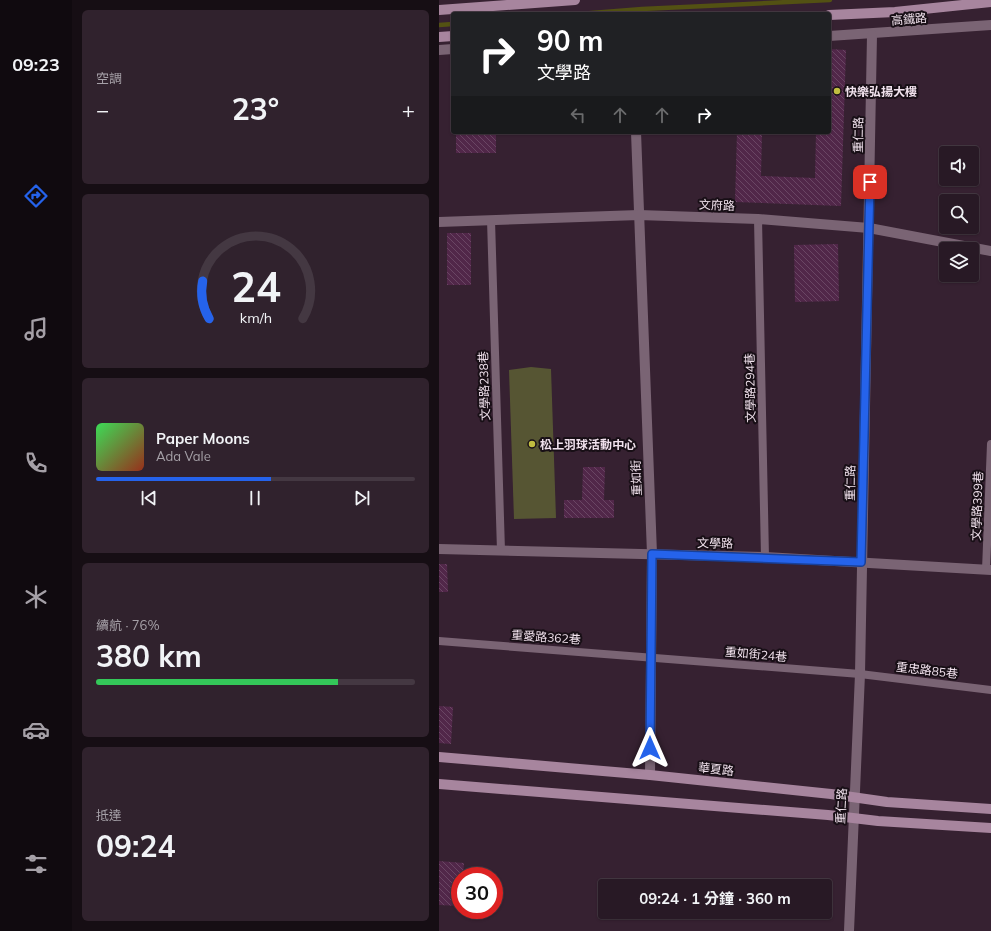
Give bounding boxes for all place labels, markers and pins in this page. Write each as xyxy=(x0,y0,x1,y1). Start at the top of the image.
place label: 快樂弘揚大樓 xyxy=(845,84,917,99)
marker: 快樂弘揚大樓 xyxy=(832,86,842,96)
pin xyxy=(853,165,887,199)
place label: 松上羽球活動中心 xyxy=(540,437,636,452)
marker: 松上羽球活動中心 xyxy=(527,439,537,449)

